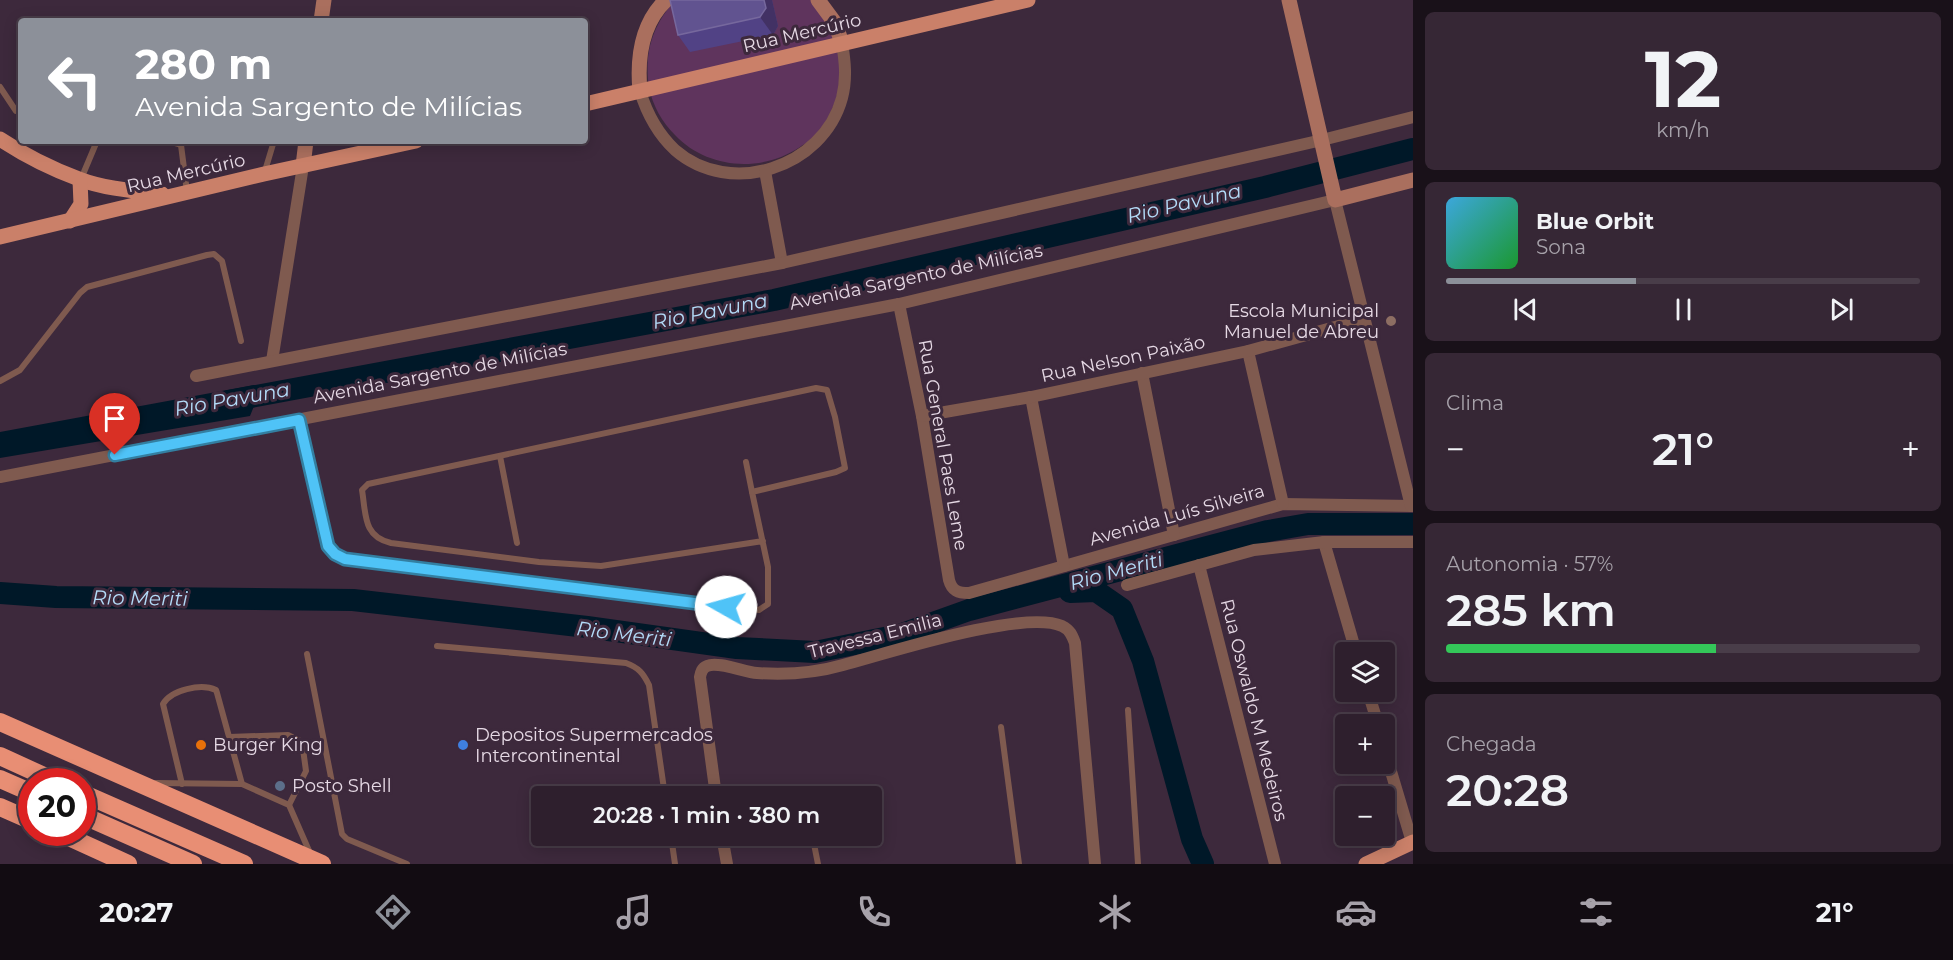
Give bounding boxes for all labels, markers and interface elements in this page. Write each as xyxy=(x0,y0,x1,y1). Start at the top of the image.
street label: Rua Mercúrio xyxy=(741,9,863,57)
text: 12 xyxy=(1645,31,1721,127)
text: 280 m xyxy=(135,38,272,90)
icon: left xyxy=(36,42,114,120)
text: Avenida Sargento de Milícias xyxy=(135,90,522,123)
text: km/h xyxy=(1656,118,1710,142)
street label: Rua Mercúrio xyxy=(125,149,247,197)
water label: Rio Pavuna xyxy=(1124,178,1244,228)
text: Blue Orbit xyxy=(1536,208,1654,235)
text: Sona xyxy=(1536,235,1586,259)
street label: Avenida Sargento de Milícias xyxy=(787,239,1045,315)
water label: Rio Pavuna xyxy=(650,288,770,334)
icon: previous xyxy=(1509,293,1542,326)
icon: pause xyxy=(1667,293,1700,326)
icon: next xyxy=(1825,293,1858,326)
place label: Escola Municipal Manuel de Abreu xyxy=(1224,300,1379,343)
marker: Escola Municipal Manuel de Abreu xyxy=(1384,314,1398,328)
street label: Rua Nelson Paixão xyxy=(1039,331,1207,387)
street label: Avenida Sargento de Milícias xyxy=(311,338,569,408)
street label: Rua General Paes Leme xyxy=(914,338,972,552)
water label: Rio Pavuna xyxy=(172,377,292,421)
text: Clima xyxy=(1446,391,1504,415)
pin xyxy=(89,393,140,455)
icon: arrive xyxy=(98,402,131,435)
text: 21° xyxy=(1652,421,1714,476)
text: − xyxy=(1446,429,1465,469)
text: + xyxy=(1901,429,1920,469)
street label: Avenida Luís Silveira xyxy=(1087,479,1267,551)
water label: Rio Meriti xyxy=(1067,547,1166,595)
text: Autonomia · 57% xyxy=(1446,552,1613,576)
position arrow xyxy=(694,575,758,639)
text: 285 km xyxy=(1446,582,1616,637)
water label: Rio Meriti xyxy=(92,585,189,611)
street label: Rua Oswaldo M Medeiros xyxy=(1216,597,1292,824)
street label: Travessa Emilia xyxy=(806,609,944,663)
water label: Rio Meriti xyxy=(575,616,673,652)
map controls xyxy=(1335,642,1395,846)
button: layers xyxy=(1335,642,1395,702)
button: + xyxy=(1335,714,1395,774)
place label: Depositos Supermercados Intercontinental xyxy=(475,724,713,767)
text: Chegada xyxy=(1446,732,1537,756)
place label: Burger King xyxy=(213,734,323,756)
marker: Burger King xyxy=(194,738,208,752)
marker: Depositos Supermercados Intercontinental xyxy=(456,738,470,752)
text: 20:28 xyxy=(1446,762,1569,817)
speed limit sign: 20 xyxy=(18,768,96,846)
place label: Posto Shell xyxy=(292,775,392,797)
marker: Posto Shell xyxy=(273,779,287,793)
button: − xyxy=(1335,786,1395,846)
text: 20:28 · 1 min · 380 m xyxy=(593,802,820,829)
icon: directions xyxy=(372,891,414,933)
icon: music xyxy=(613,891,655,933)
icon: phone xyxy=(853,891,895,933)
icon: climate xyxy=(1094,891,1136,933)
icon: car xyxy=(1335,891,1377,933)
icon: filters xyxy=(1575,891,1617,933)
text: 20:27 xyxy=(99,896,173,929)
text: 21° xyxy=(1816,896,1854,929)

